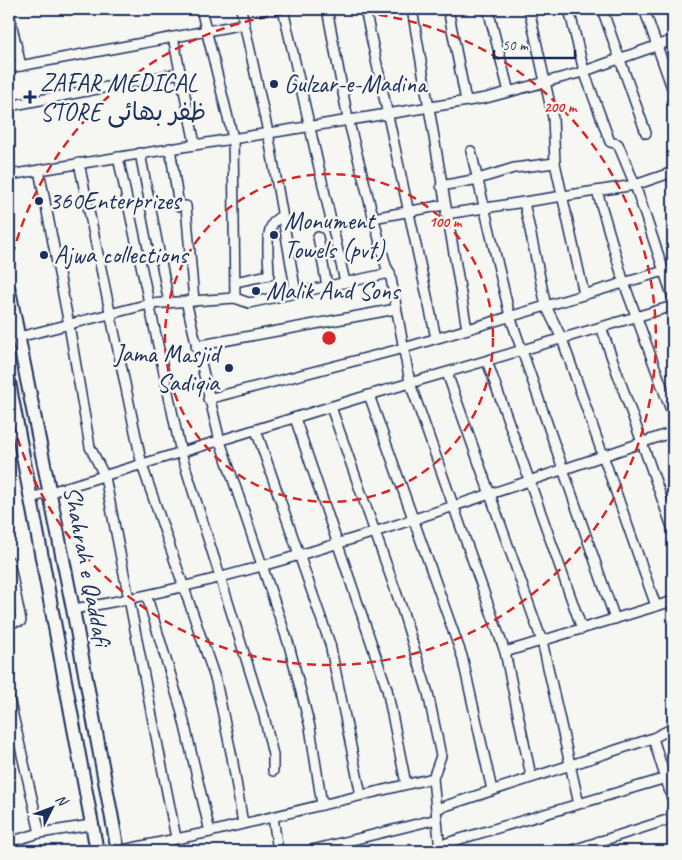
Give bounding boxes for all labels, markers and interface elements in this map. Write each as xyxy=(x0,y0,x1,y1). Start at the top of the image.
scale bar xyxy=(494,28,576,60)
text: 50 m xyxy=(502,36,529,55)
place label: ZAFAR MEDICAL STORE ظفر بھائی xyxy=(40,67,206,128)
place label: Gulzar-e-Madina xyxy=(284,68,429,100)
marker: Gulzar-e-Madina xyxy=(268,78,280,90)
marker: ZAFAR MEDICAL STORE ظفر بھائی xyxy=(24,91,36,103)
text: 200 m xyxy=(544,98,578,117)
place label: 360Enterprizes xyxy=(49,185,183,217)
marker: 360Enterprizes xyxy=(33,195,45,207)
place label: Monument Towels (pvt) xyxy=(284,205,386,266)
text: 100 m xyxy=(429,213,463,232)
marker: Monument Towels (pvt) xyxy=(268,229,280,241)
place label: Ajwa collections xyxy=(54,239,190,271)
marker: Ajwa collections xyxy=(38,249,50,261)
place label: Malik And Sons xyxy=(266,275,402,307)
marker: Malik And Sons xyxy=(250,285,262,297)
centre of rings xyxy=(320,329,338,347)
place label: Jama Masjid Sadiqia xyxy=(113,338,223,399)
marker: Jama Masjid Sadiqia xyxy=(223,362,235,374)
street label: Shahrah e Qaddafi xyxy=(56,483,119,651)
north arrow xyxy=(28,782,78,832)
text: N xyxy=(52,791,72,810)

